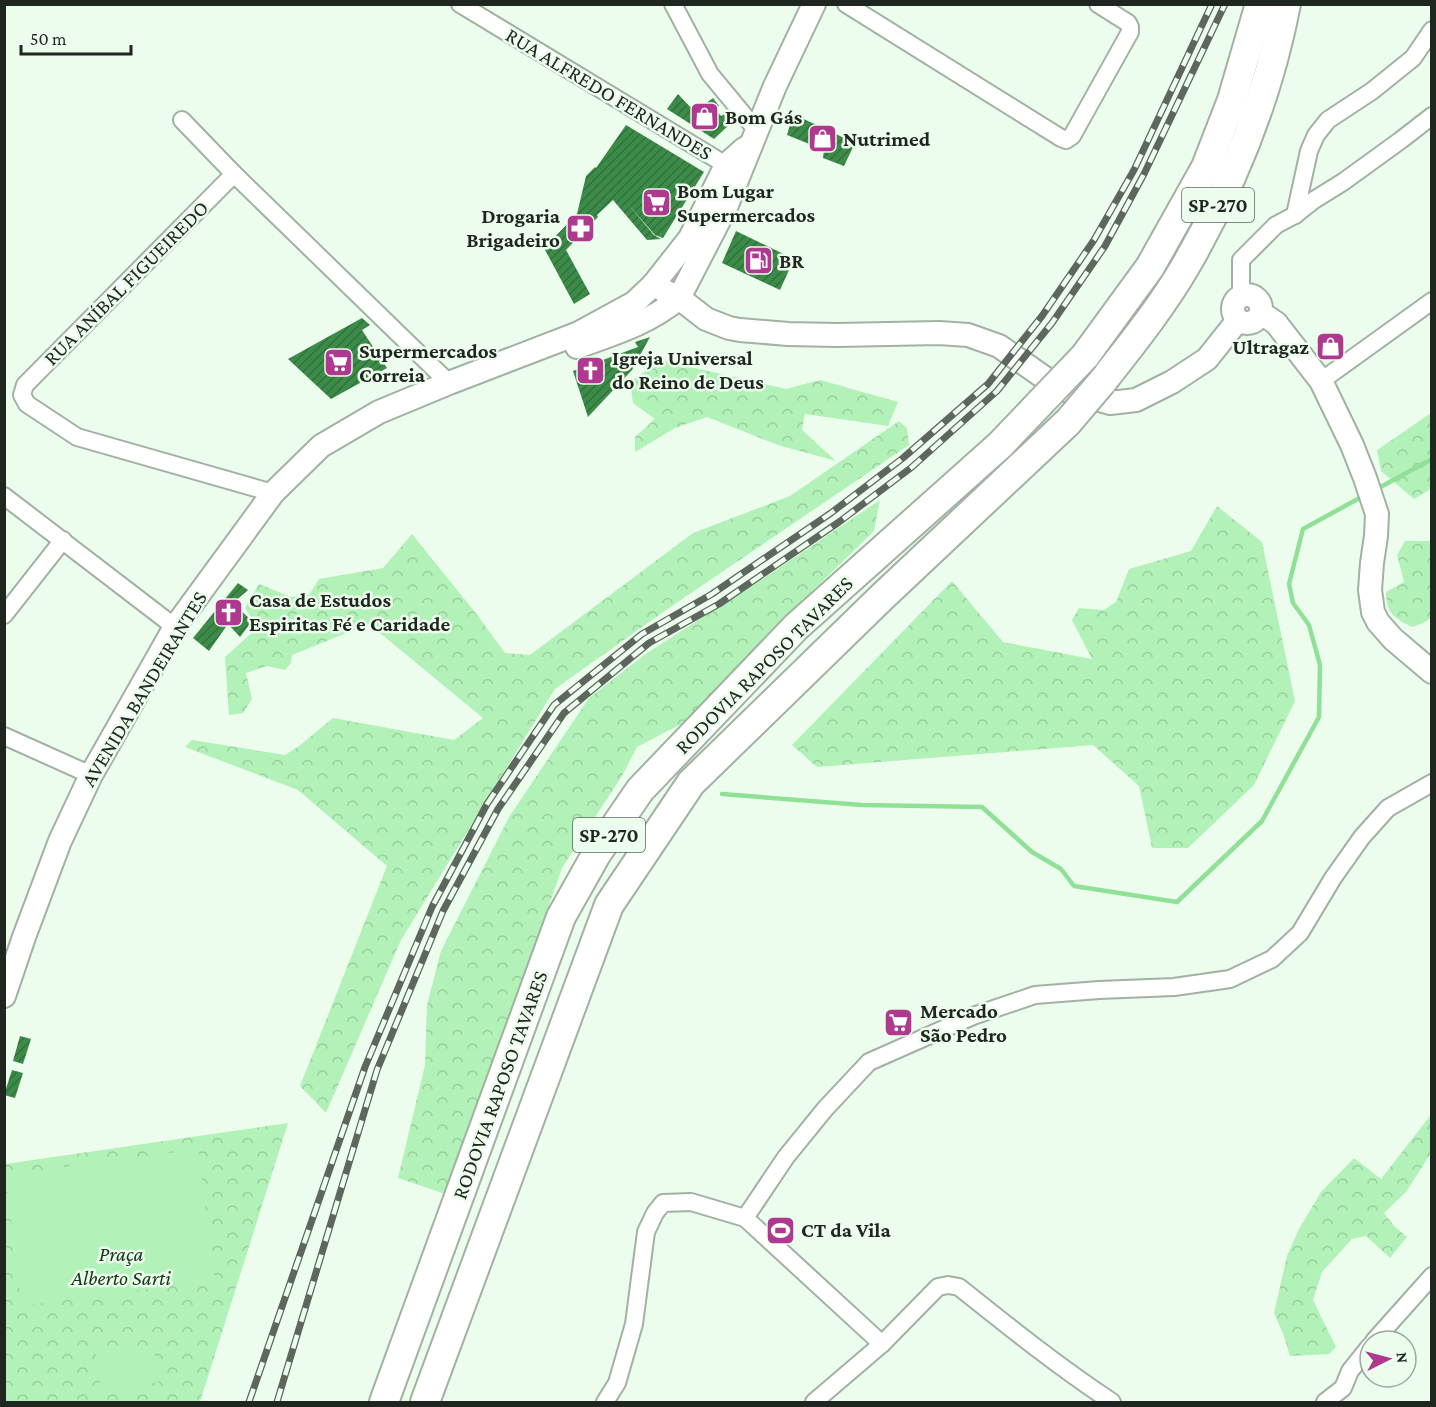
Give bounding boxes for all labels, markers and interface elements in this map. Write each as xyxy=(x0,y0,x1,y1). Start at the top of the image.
scale bar xyxy=(21,18,130,56)
street label: RUA ALFREDO FERNANDES xyxy=(501,23,717,165)
text: 50 m xyxy=(30,29,67,49)
shop icon: Bom Gás xyxy=(688,101,720,133)
place label: Bom Gás xyxy=(725,105,803,129)
shop icon: Nutrimed xyxy=(806,123,838,155)
place label: Nutrimed xyxy=(843,127,931,151)
place label: Bom Lugar Supermercados xyxy=(677,179,816,227)
supermarket icon: Bom Lugar Supermercados xyxy=(640,187,672,219)
road number: SP-270 xyxy=(1182,188,1254,222)
street label: RUA ANÍBAL FIGUEIREDO xyxy=(39,196,213,370)
place label: Drogaria Brigadeiro xyxy=(466,204,561,252)
pharmacy icon: Drogaria Brigadeiro xyxy=(565,212,597,244)
fuel station icon: BR xyxy=(742,245,774,277)
place label: BR xyxy=(779,249,804,273)
shop icon: Ultragaz xyxy=(1314,331,1346,363)
place label: Ultragaz xyxy=(1232,335,1309,359)
place label: Supermercados Correia xyxy=(359,339,498,387)
place label: Igreja Universal do Reino de Deus xyxy=(612,346,764,394)
supermarket icon: Supermercados Correia xyxy=(322,347,354,379)
church icon: Igreja Universal do Reino de Deus xyxy=(575,354,607,386)
street label: RODOVIA RAPOSO TAVARES xyxy=(670,571,858,759)
street label: AVENIDA BANDEIRANTES xyxy=(76,587,212,791)
place label: Casa de Estudos Espiritas Fé e Caridade xyxy=(249,588,450,636)
church icon: Casa de Estudos Espiritas Fé e Caridade xyxy=(212,596,244,628)
road number: SP-270 xyxy=(573,818,645,852)
street label: RODOVIA RAPOSO TAVARES xyxy=(447,967,553,1202)
place label: Mercado São Pedro xyxy=(920,999,1007,1047)
supermarket icon: Mercado São Pedro xyxy=(883,1007,915,1039)
sports icon: CT da Vila xyxy=(764,1214,796,1246)
place label: CT da Vila xyxy=(801,1218,891,1242)
park label: Praça Alberto Sarti xyxy=(70,1242,171,1290)
north arrow xyxy=(1358,1329,1418,1389)
text: N xyxy=(1393,1351,1411,1364)

